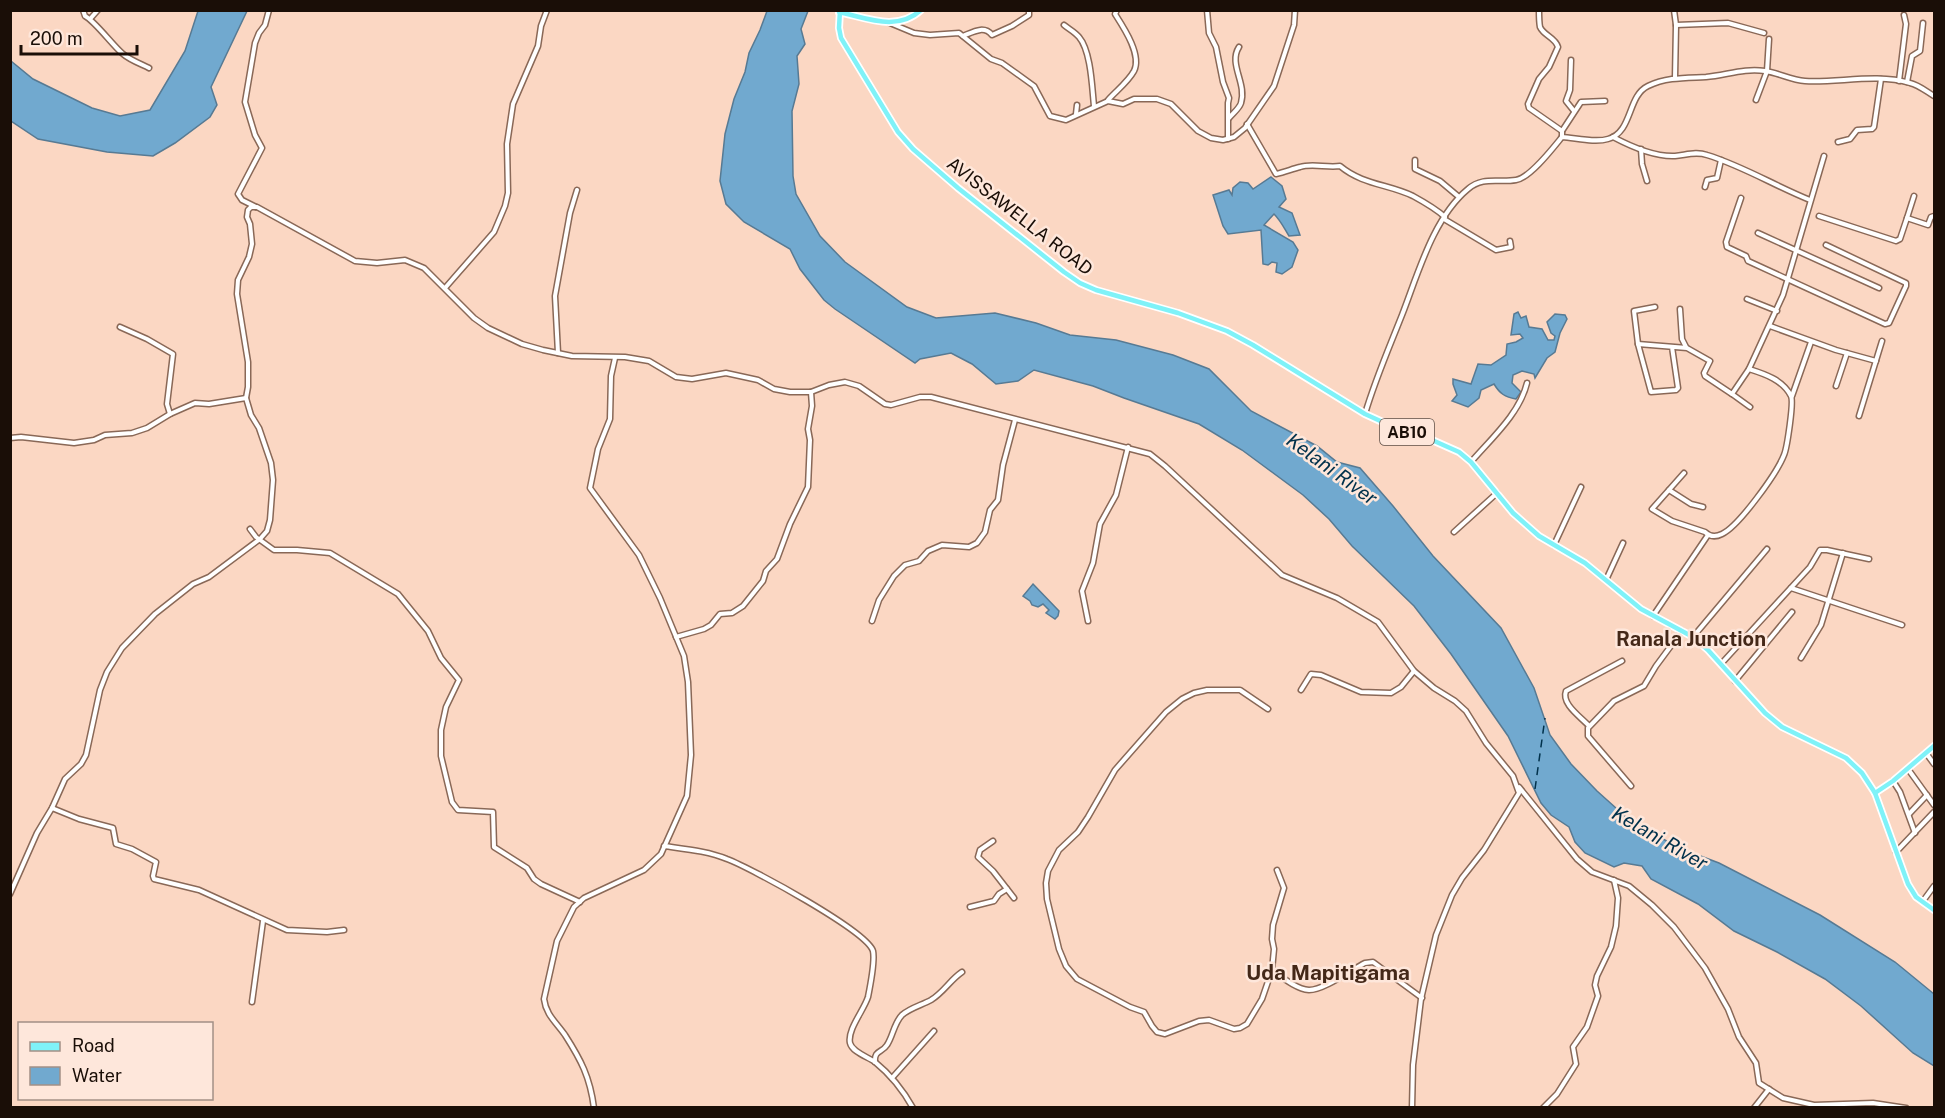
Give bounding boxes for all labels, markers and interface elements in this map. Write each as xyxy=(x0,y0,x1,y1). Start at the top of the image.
scale bar xyxy=(21,18,136,56)
text: 200 m xyxy=(30,28,83,49)
street label: AVISSAWELLA ROAD xyxy=(943,153,1097,279)
road number: AB10 xyxy=(1380,419,1434,445)
water label: Kelani River xyxy=(1282,428,1383,510)
district label: Ranala Junction xyxy=(1616,627,1766,651)
water label: Kelani River xyxy=(1608,801,1713,875)
district label: Uda Mapitigama xyxy=(1246,960,1410,985)
legend xyxy=(18,1022,213,1100)
text: Road xyxy=(72,1035,115,1056)
text: Water xyxy=(72,1065,122,1086)

